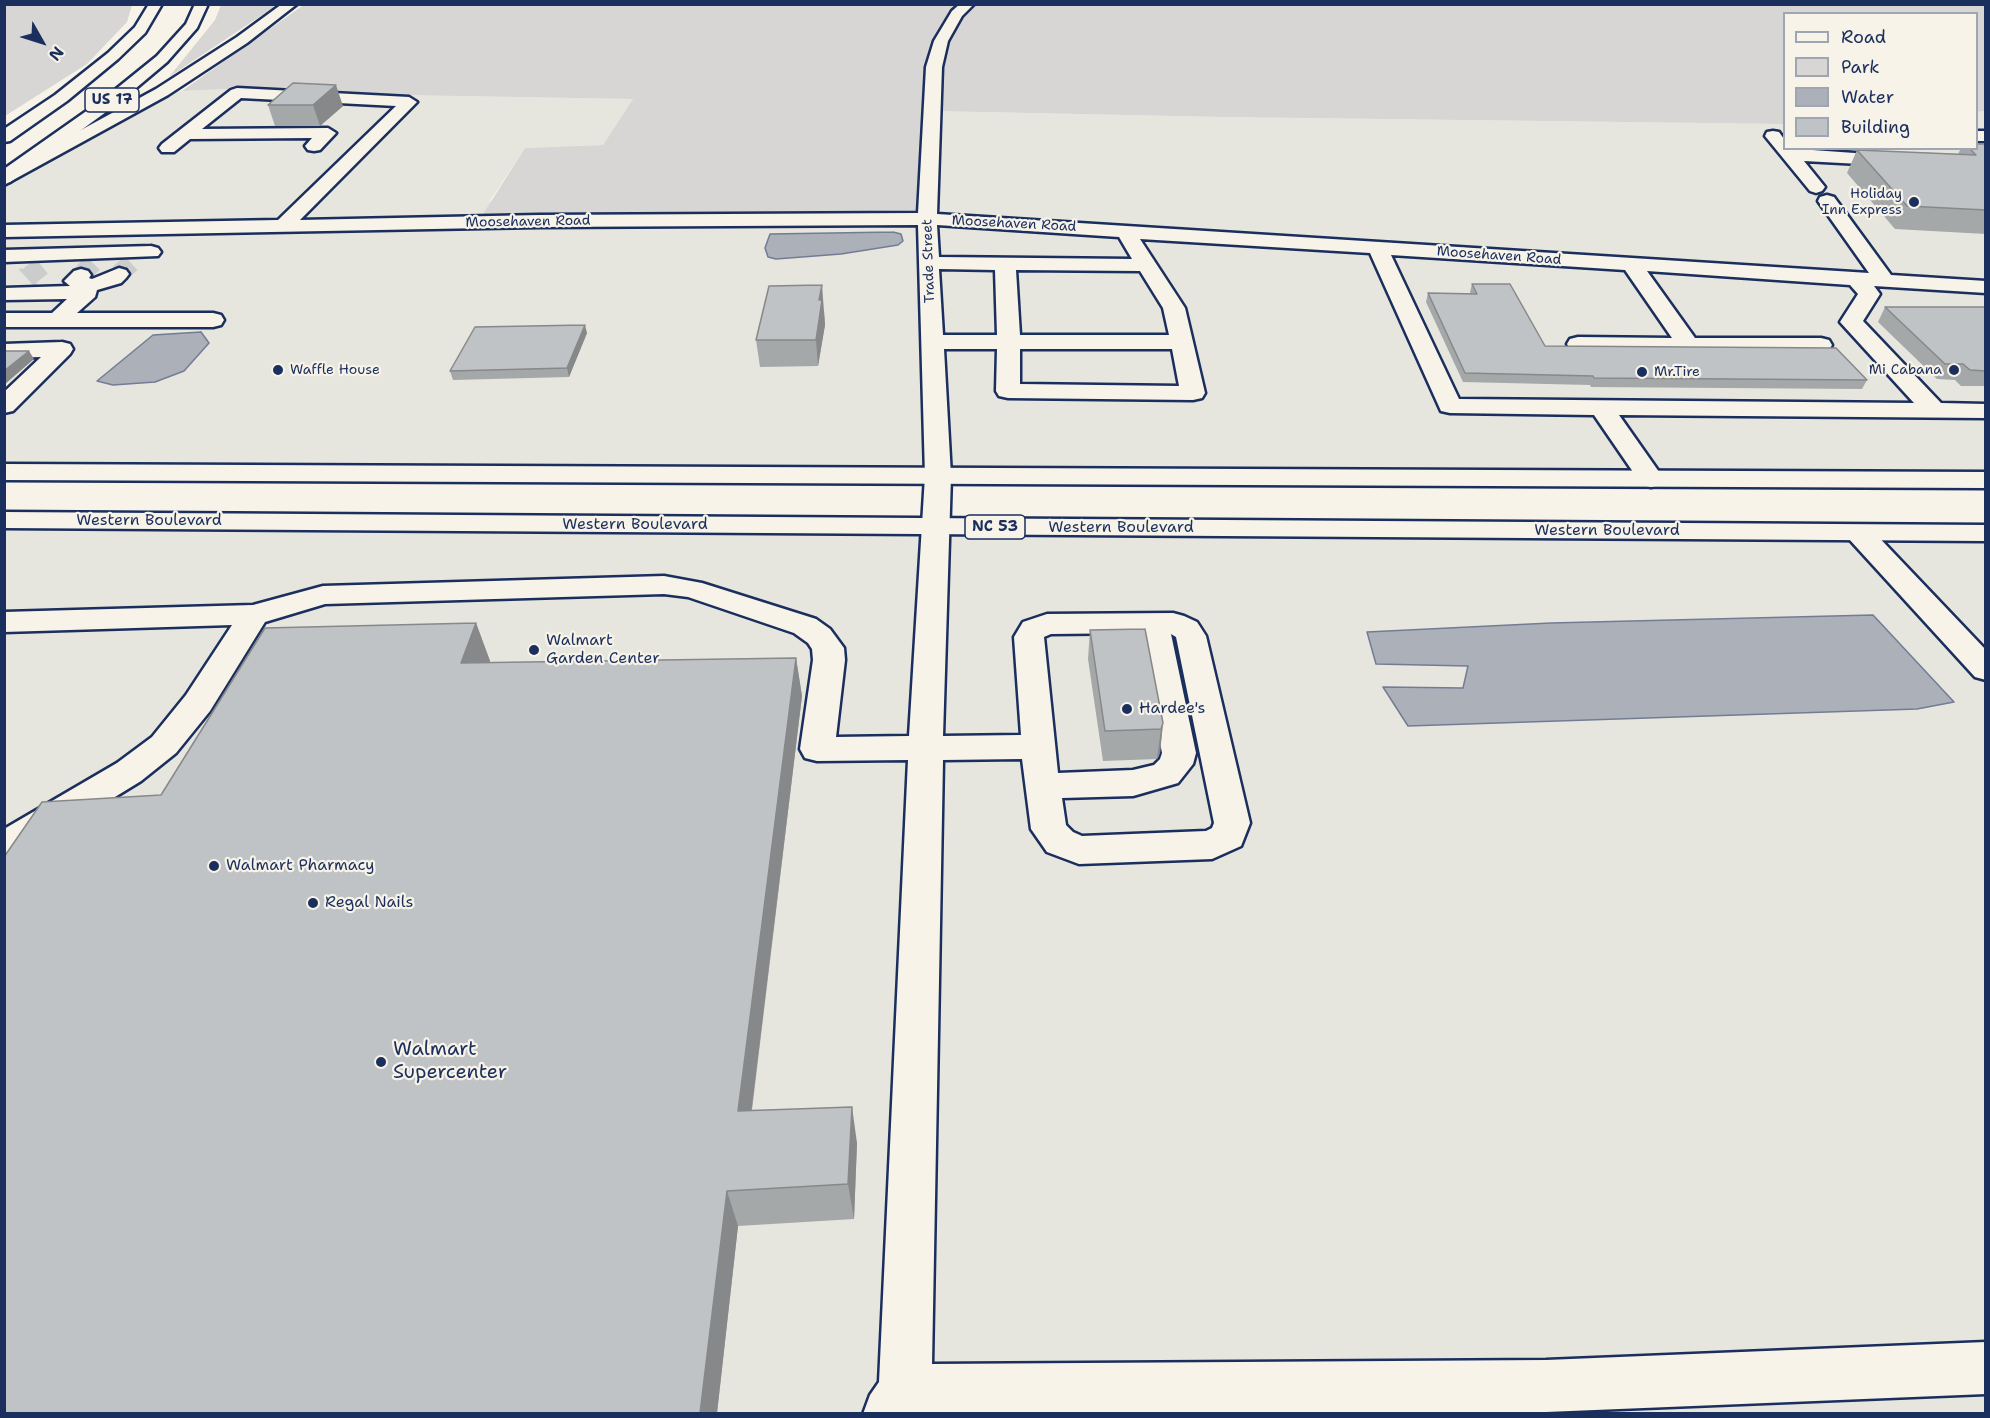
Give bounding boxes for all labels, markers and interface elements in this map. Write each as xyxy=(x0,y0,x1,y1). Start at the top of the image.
north arrow xyxy=(12,12,72,72)
legend xyxy=(1783,12,1978,150)
text: Road xyxy=(1841,25,1886,49)
text: N xyxy=(44,42,69,65)
text: Park xyxy=(1841,55,1880,79)
text: Water xyxy=(1841,85,1894,109)
road number: US 17 xyxy=(85,88,139,112)
text: Building xyxy=(1841,115,1910,139)
place label: Holiday Inn Express xyxy=(1822,186,1902,219)
marker: Holiday Inn Express xyxy=(1907,195,1921,209)
street label: Moosehaven Road xyxy=(951,212,1077,236)
street label: Moosehaven Road xyxy=(465,213,591,231)
street label: Trade Street xyxy=(919,219,939,303)
street label: Moosehaven Road xyxy=(1436,243,1562,269)
place label: Waffle House xyxy=(290,362,380,378)
place label: Mi Cabana xyxy=(1869,362,1942,378)
marker: Waffle House xyxy=(271,363,285,377)
marker: Mi Cabana xyxy=(1947,363,1961,377)
place label: Mr.Tire xyxy=(1654,364,1700,380)
marker: Mr.Tire xyxy=(1635,365,1649,379)
street label: Western Boulevard xyxy=(76,511,222,531)
street label: Western Boulevard xyxy=(562,515,708,535)
road number: NC 53 xyxy=(965,515,1025,539)
street label: Western Boulevard xyxy=(1048,518,1194,538)
street label: Western Boulevard xyxy=(1534,521,1680,541)
place label: Walmart Garden Center xyxy=(546,631,660,669)
marker: Walmart Garden Center xyxy=(527,643,541,657)
place label: Hardee's xyxy=(1139,699,1205,719)
marker: Hardee's xyxy=(1120,702,1134,716)
place label: Walmart Pharmacy xyxy=(226,856,374,876)
marker: Walmart Pharmacy xyxy=(207,859,221,873)
place label: Regal Nails xyxy=(325,893,414,913)
marker: Regal Nails xyxy=(306,896,320,910)
place label: Walmart Supercenter xyxy=(393,1038,507,1085)
marker: Walmart Supercenter xyxy=(374,1055,388,1069)

